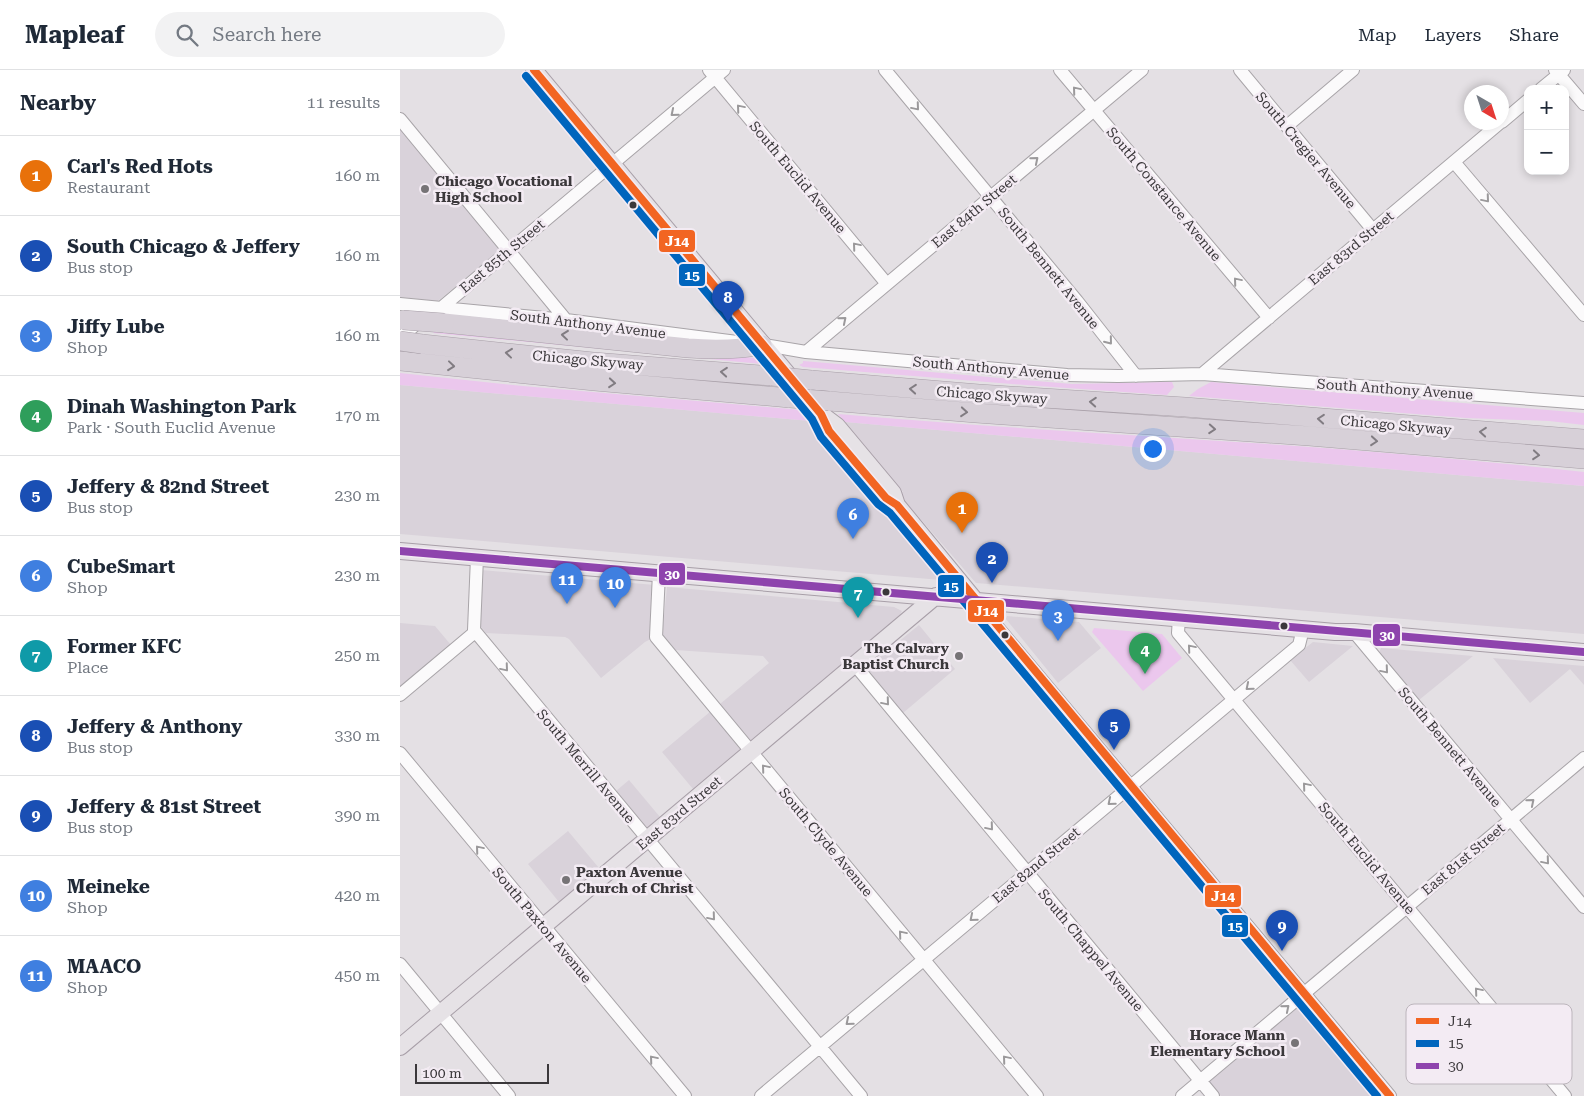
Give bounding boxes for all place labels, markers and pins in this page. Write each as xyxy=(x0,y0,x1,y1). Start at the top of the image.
place label: Chicago Vocational High School xyxy=(435,173,573,205)
marker: Chicago Vocational High School xyxy=(419,183,431,195)
unlabelled marker xyxy=(628,200,638,210)
pin: 8 xyxy=(712,281,744,322)
pin: 1 xyxy=(946,492,978,533)
pin: 6 xyxy=(837,498,869,539)
pin: 2 xyxy=(976,542,1008,583)
pin: 11 xyxy=(551,563,583,604)
pin: 10 xyxy=(599,567,631,608)
pin: 7 xyxy=(842,577,874,618)
unlabelled marker xyxy=(881,587,891,597)
pin: 3 xyxy=(1042,600,1074,641)
unlabelled marker xyxy=(1279,621,1289,631)
unlabelled marker xyxy=(1000,630,1010,640)
pin: 4 xyxy=(1129,633,1161,674)
place label: The Calvary Baptist Church xyxy=(842,640,950,672)
marker: The Calvary Baptist Church xyxy=(953,650,965,662)
pin: 5 xyxy=(1098,709,1130,750)
place label: Paxton Avenue Church of Christ xyxy=(576,864,694,896)
marker: Paxton Avenue Church of Christ xyxy=(560,874,572,886)
pin: 9 xyxy=(1266,910,1298,951)
place label: Horace Mann Elementary School xyxy=(1150,1027,1286,1059)
marker: Horace Mann Elementary School xyxy=(1289,1037,1301,1049)

